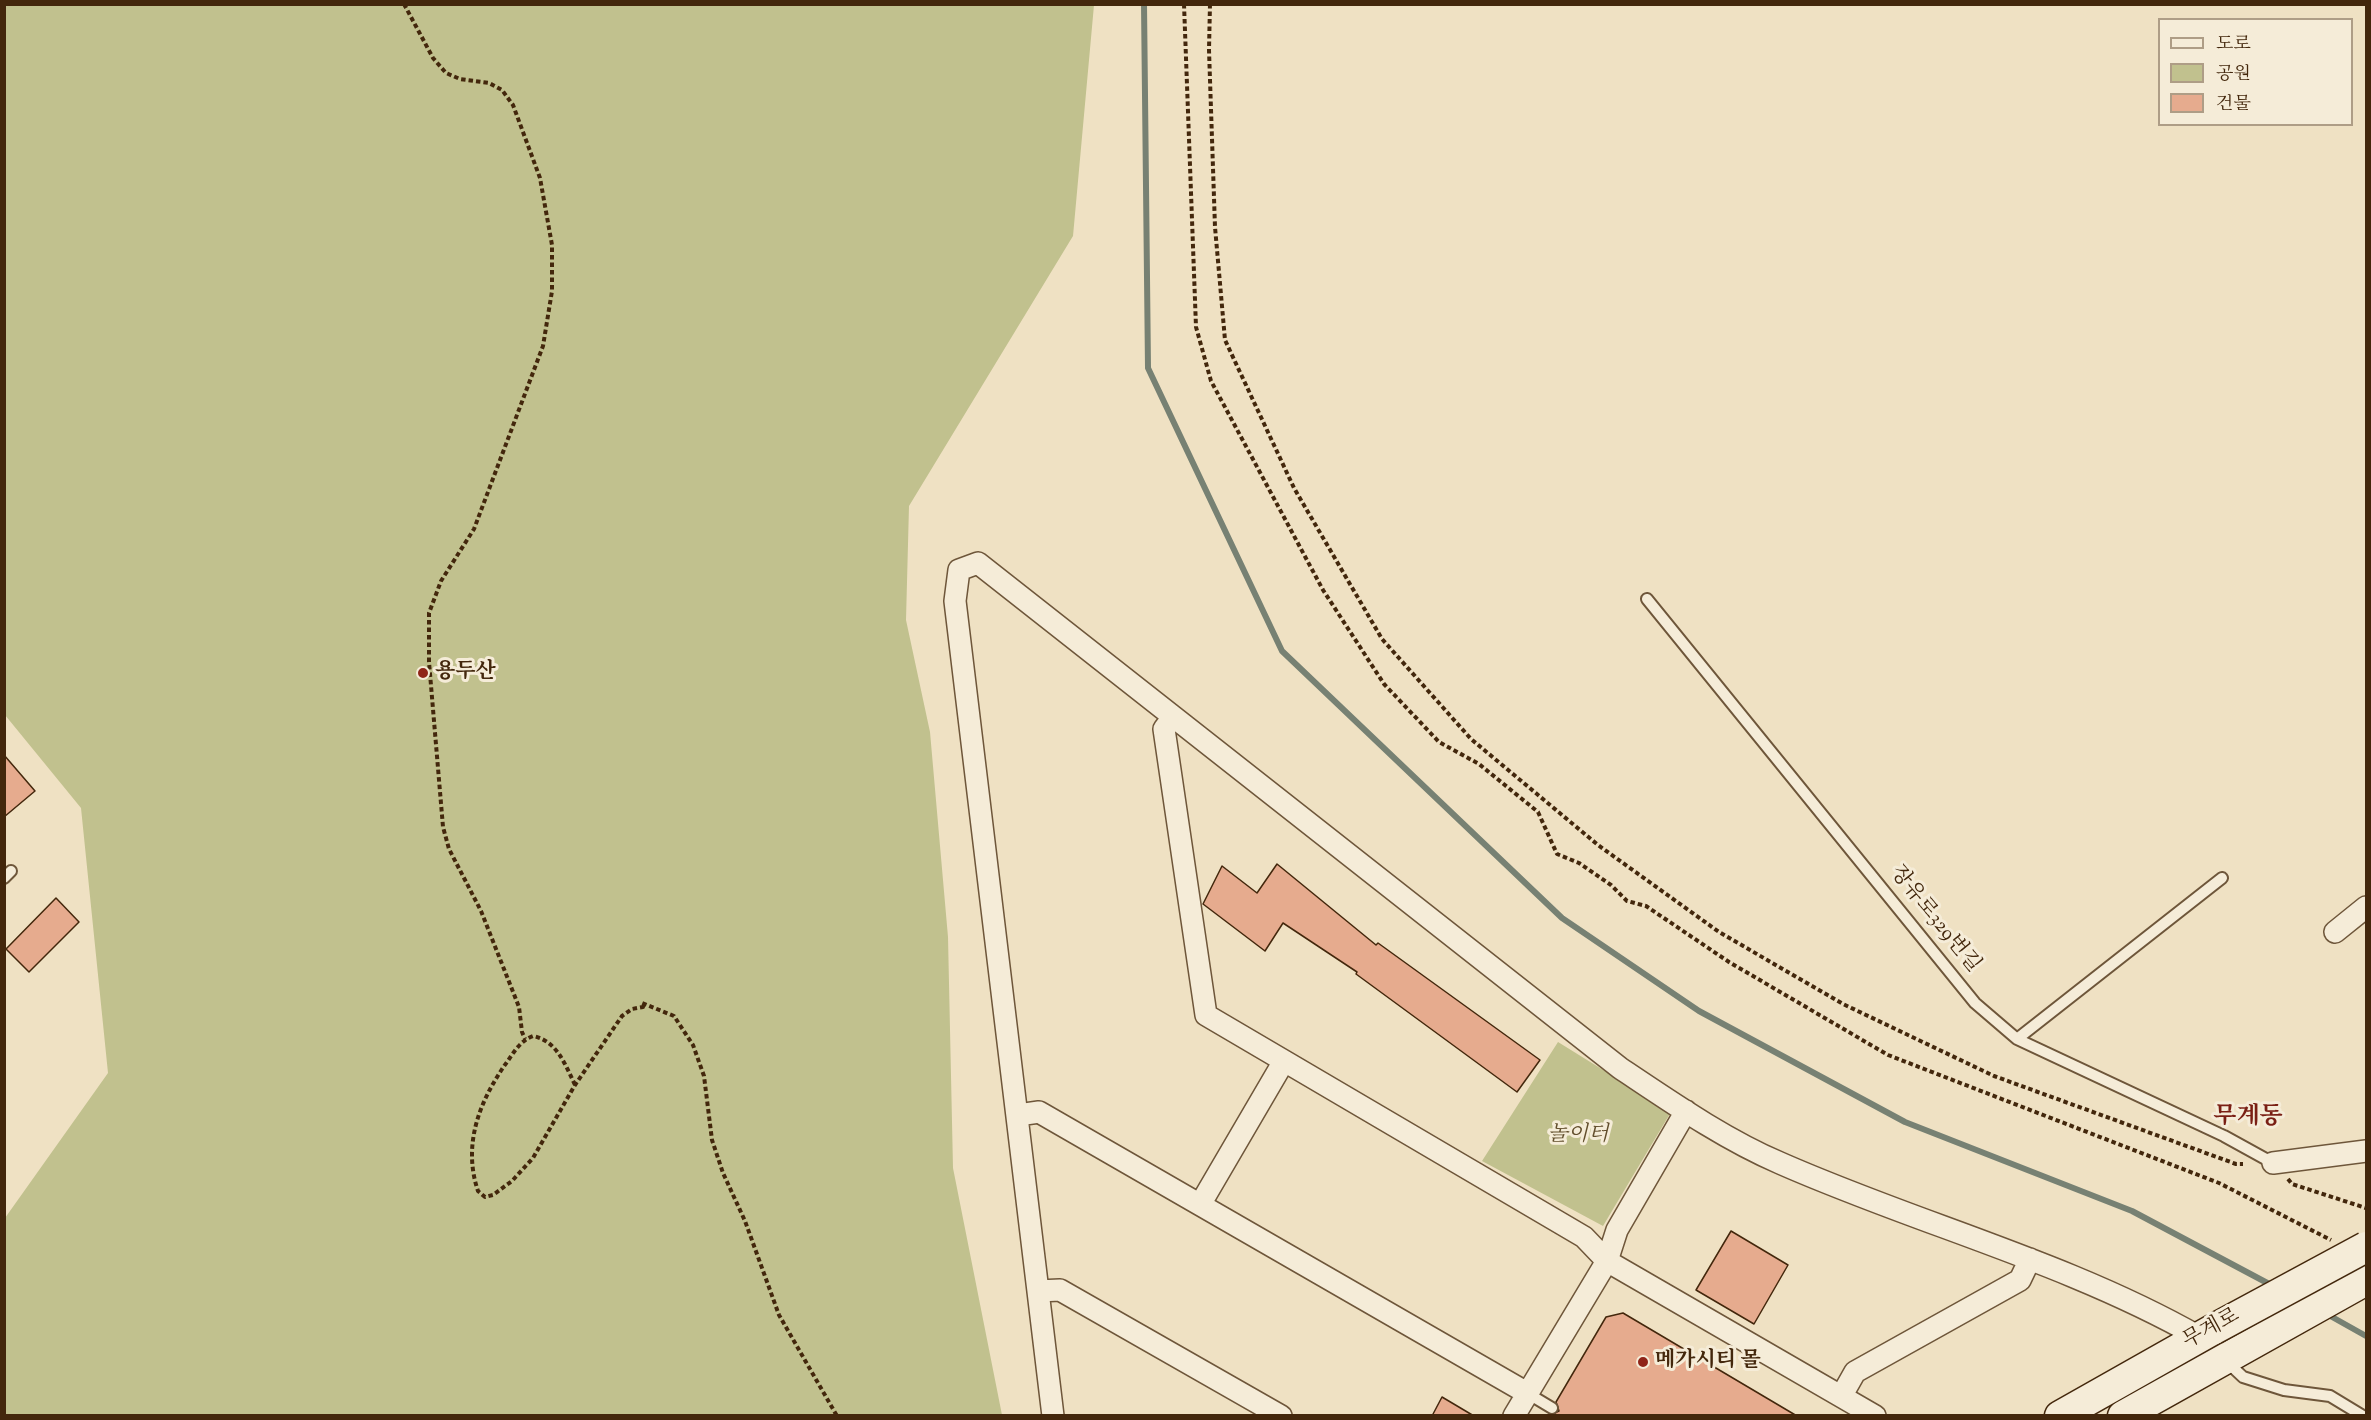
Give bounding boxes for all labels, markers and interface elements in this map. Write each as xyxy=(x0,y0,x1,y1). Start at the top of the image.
legend xyxy=(2158,18,2353,126)
text: 도로 xyxy=(2216,32,2251,58)
text: 공원 xyxy=(2216,62,2251,88)
text: 건물 xyxy=(2216,92,2251,118)
place label: 용두산 xyxy=(435,660,496,686)
marker: 용두산 xyxy=(416,666,430,680)
street label: 장유로329번길 xyxy=(1883,862,1985,978)
district label: 무계동 xyxy=(2213,1105,2283,1133)
park label: 놀이터 xyxy=(1548,1123,1608,1149)
street label: 무계로 xyxy=(2179,1304,2245,1356)
place label: 메가시티 몰 xyxy=(1655,1349,1761,1375)
marker: 메가시티 몰 xyxy=(1636,1355,1650,1369)

